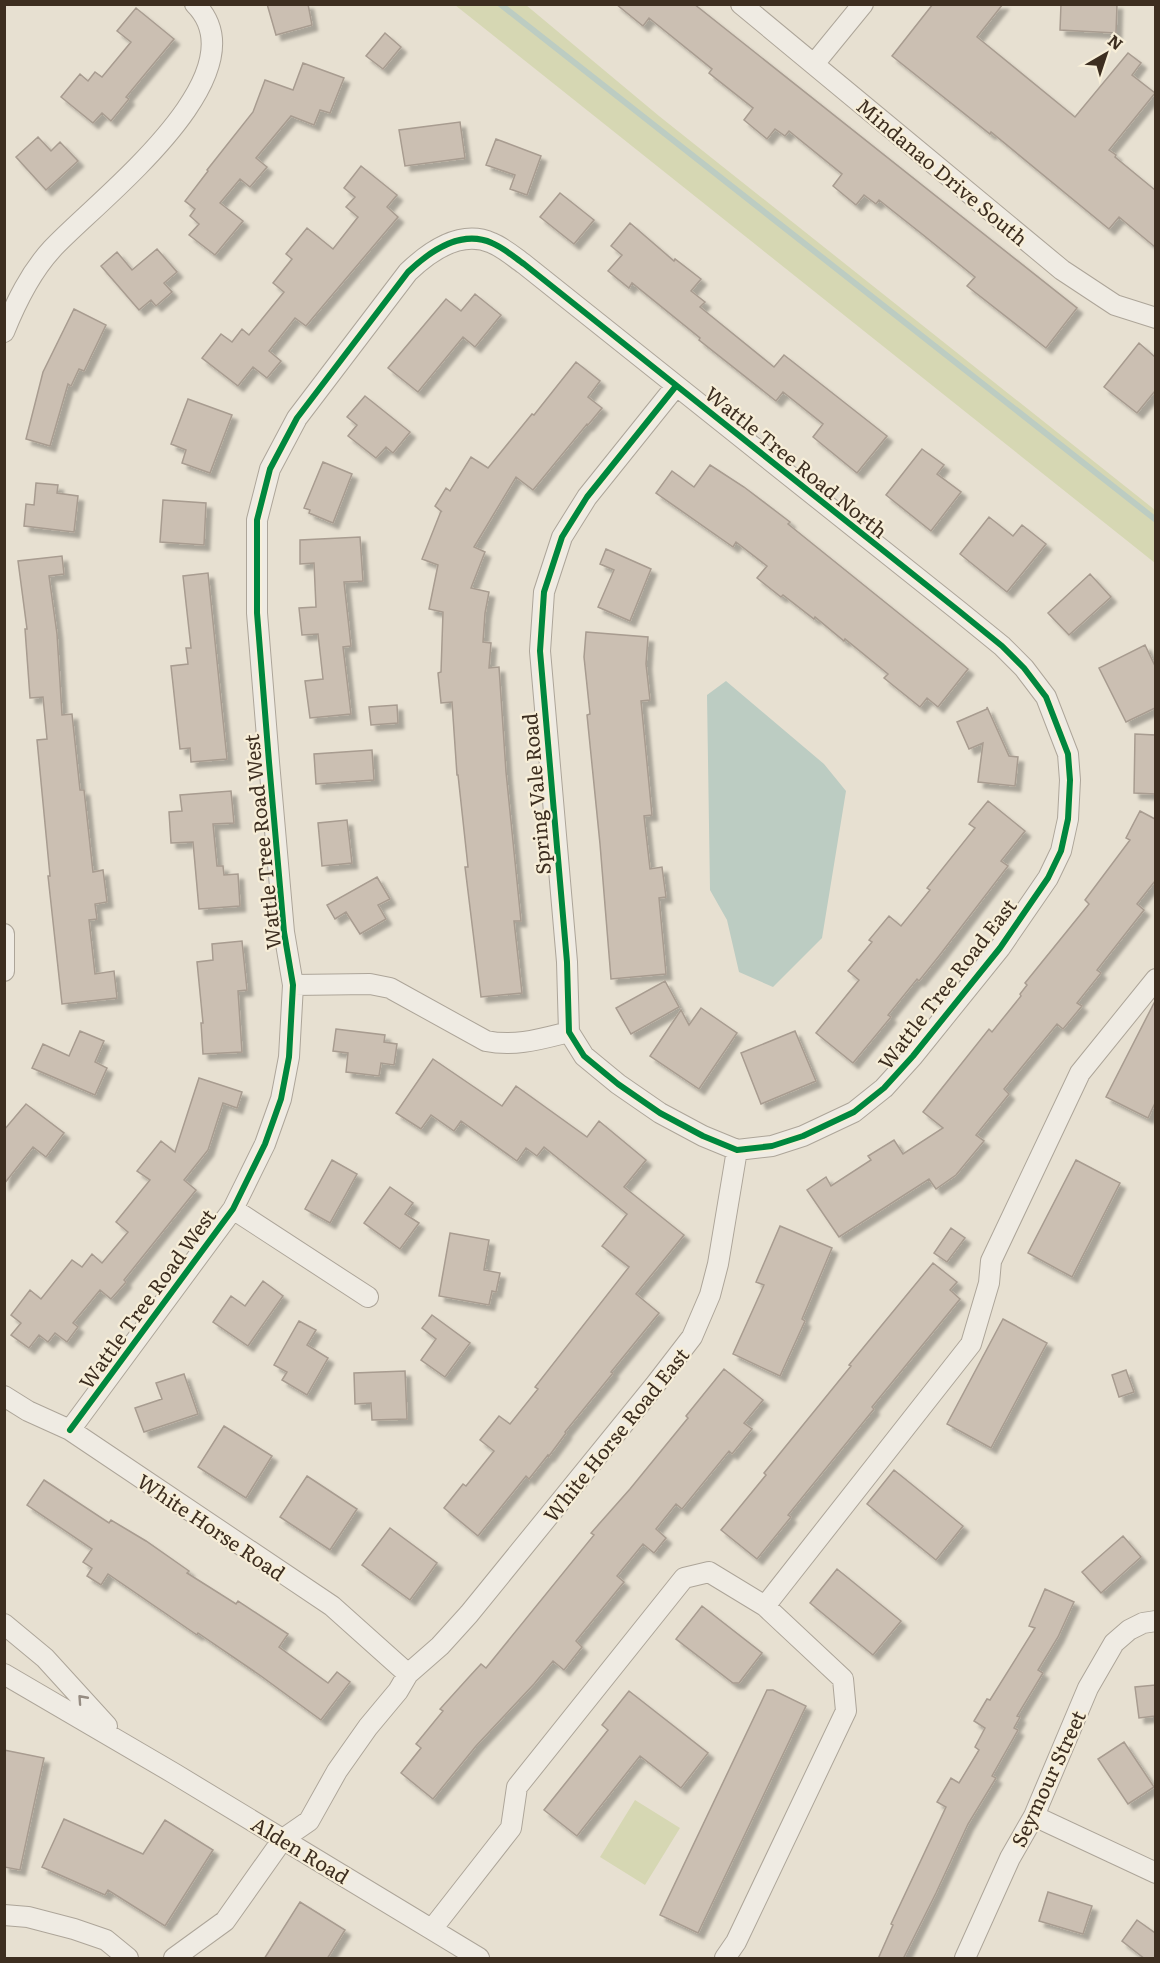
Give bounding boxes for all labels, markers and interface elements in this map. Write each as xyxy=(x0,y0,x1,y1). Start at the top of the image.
north arrow xyxy=(1076,24,1136,84)
text: N xyxy=(1103,28,1129,55)
street label: Mindanao Drive South xyxy=(851,90,1035,252)
street label: Wattle Tree Road North xyxy=(699,378,895,544)
street label: Spring Vale Road xyxy=(513,712,557,876)
street label: Wattle Tree Road West xyxy=(235,733,287,951)
street label: Wattle Tree Road East xyxy=(870,891,1022,1075)
street label: Wattle Tree Road West xyxy=(70,1202,222,1394)
street label: White Horse Road East xyxy=(535,1340,695,1528)
street label: White Horse Road xyxy=(132,1465,292,1587)
one-way arrow xyxy=(78,1695,89,1705)
street label: Seymour Street xyxy=(1002,1705,1092,1851)
street label: Alden Road xyxy=(246,1808,356,1890)

